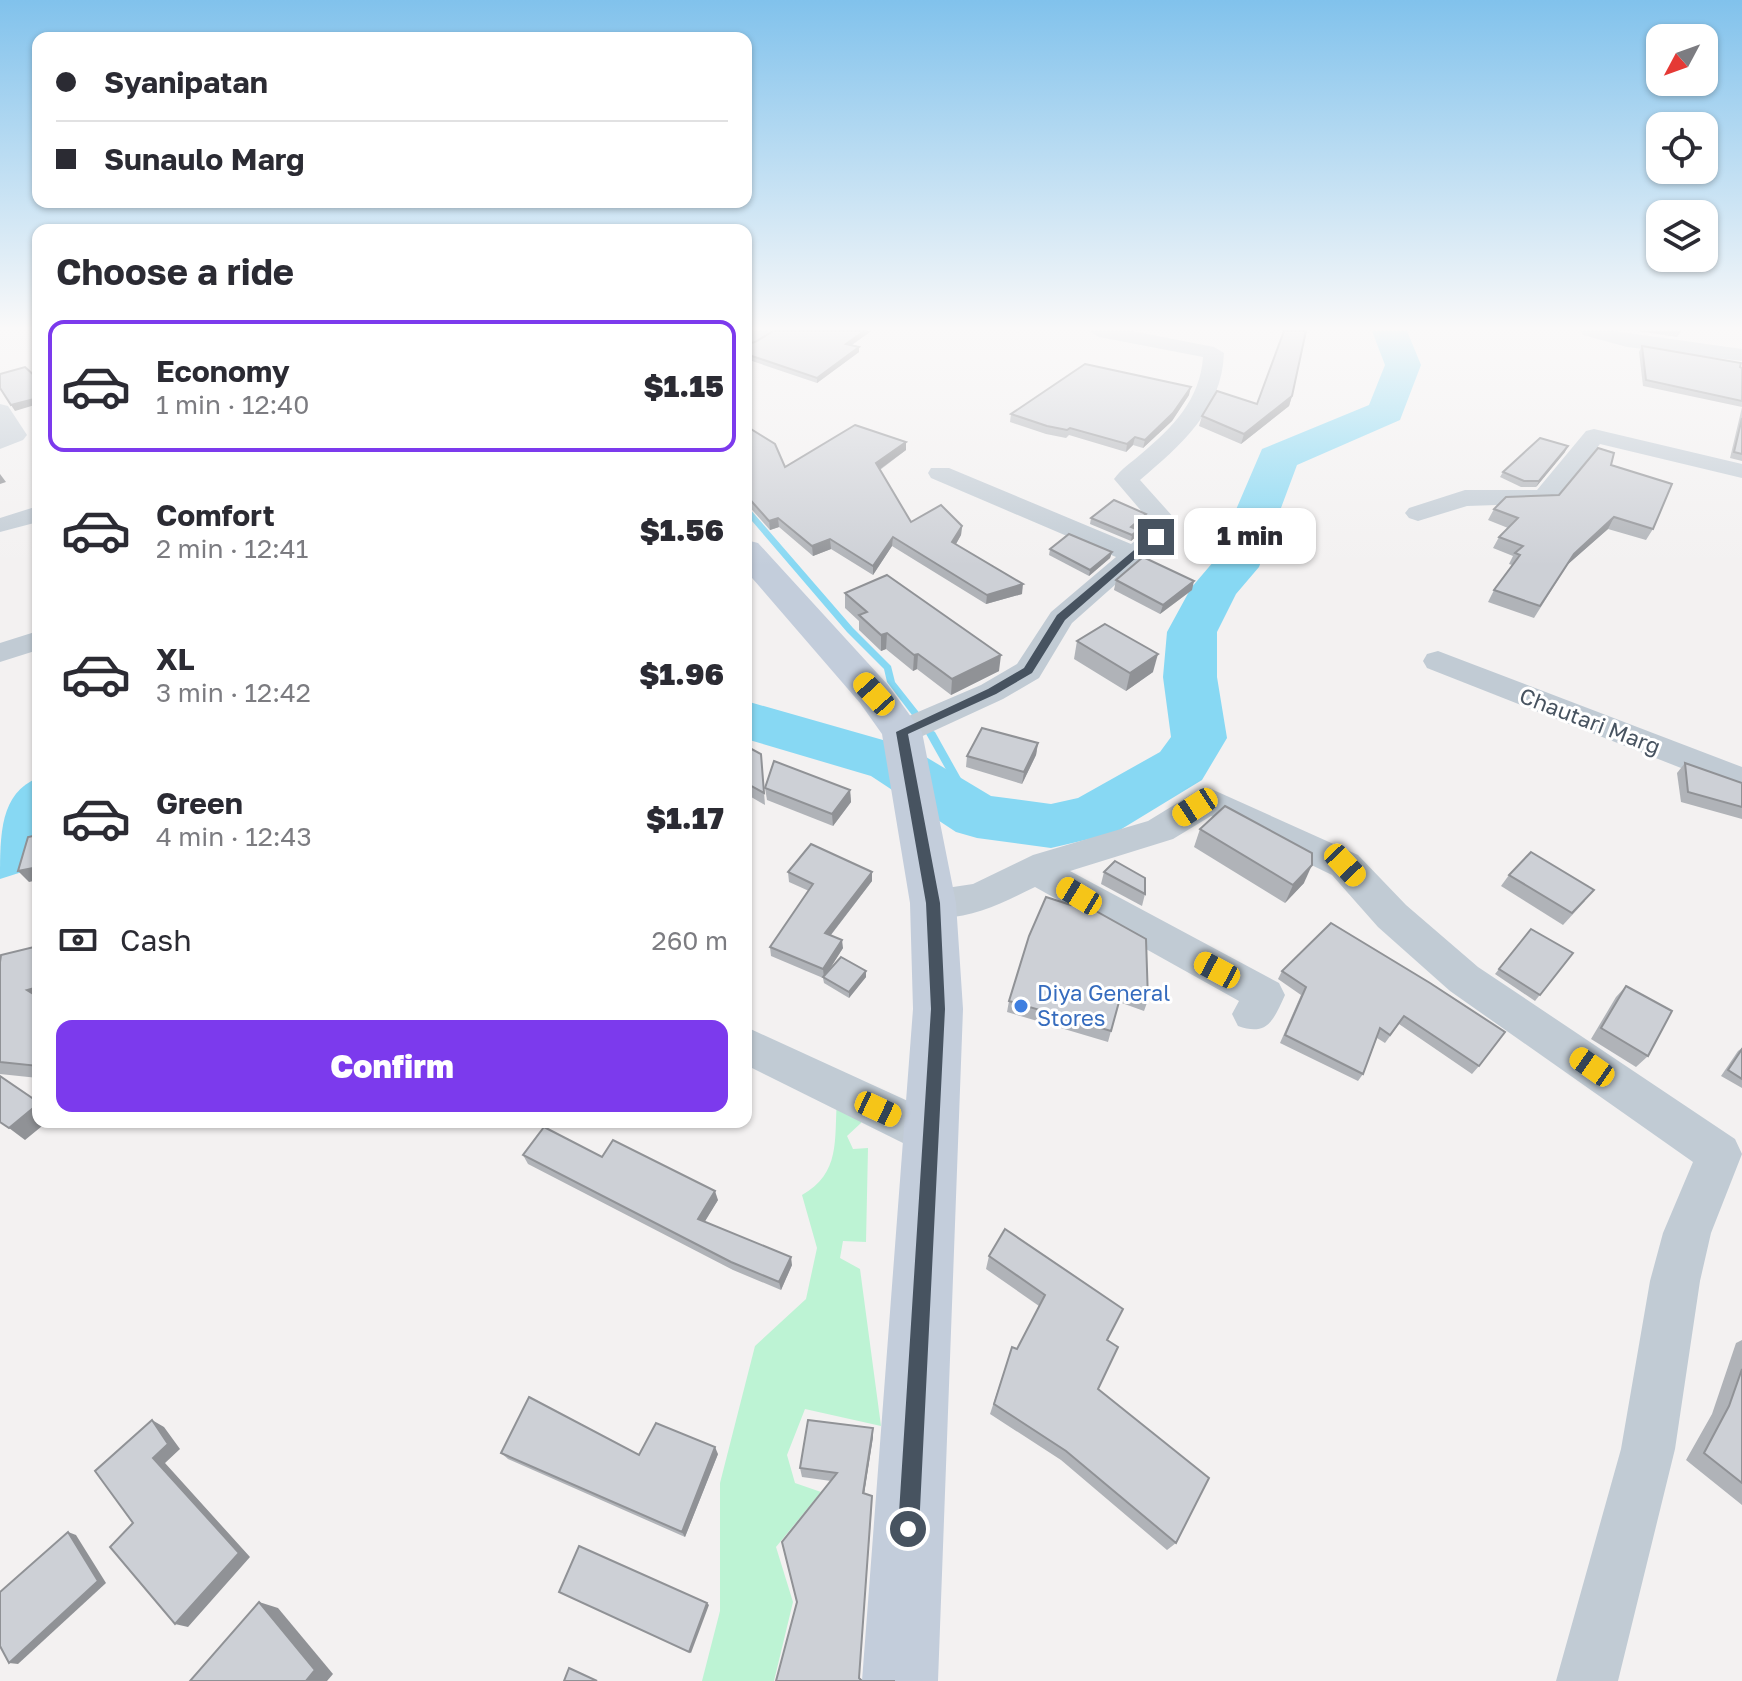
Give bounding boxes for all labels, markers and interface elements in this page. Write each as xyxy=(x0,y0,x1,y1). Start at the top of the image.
north arrow xyxy=(1646,24,1718,96)
map controls xyxy=(1646,24,1718,272)
text: Syanipatan xyxy=(104,64,268,100)
button: locate xyxy=(1646,112,1718,184)
text: Sunaulo Marg xyxy=(104,141,305,177)
button: layers xyxy=(1646,200,1718,272)
text: Choose a ride xyxy=(56,250,294,293)
icon: car xyxy=(60,350,132,422)
text: Economy xyxy=(156,353,290,389)
text: $1.15 xyxy=(643,368,724,404)
text: 1 min · 12:40 xyxy=(156,389,309,420)
icon: car xyxy=(60,494,132,566)
text: Comfort xyxy=(156,497,275,533)
callout: 1 min xyxy=(1184,509,1316,565)
text: $1.56 xyxy=(640,512,724,548)
route end xyxy=(1138,519,1174,555)
text: 1 min xyxy=(1217,520,1283,551)
text: 2 min · 12:41 xyxy=(156,533,308,564)
icon: car xyxy=(60,638,132,710)
text: XL xyxy=(156,641,195,677)
text: $1.96 xyxy=(639,656,724,692)
car xyxy=(849,668,899,720)
text: 3 min · 12:42 xyxy=(156,677,311,708)
street label: Chautari Marg xyxy=(1516,681,1664,760)
icon: car xyxy=(60,782,132,854)
car xyxy=(1168,784,1222,830)
text: Green xyxy=(156,785,243,821)
text: $1.17 xyxy=(646,800,724,836)
text: 4 min · 12:43 xyxy=(156,821,312,852)
car xyxy=(1320,839,1370,891)
car xyxy=(1052,873,1106,919)
icon: cash xyxy=(56,918,100,962)
text: Cash xyxy=(120,922,192,958)
text: 260 m xyxy=(652,925,728,956)
car xyxy=(1190,948,1244,992)
place label: Diya General Stores xyxy=(1037,979,1170,1031)
marker: Diya General Stores xyxy=(1012,997,1030,1015)
button: Confirm xyxy=(56,1020,728,1112)
car xyxy=(1565,1043,1619,1091)
car xyxy=(851,1088,905,1130)
route start xyxy=(890,1511,926,1547)

